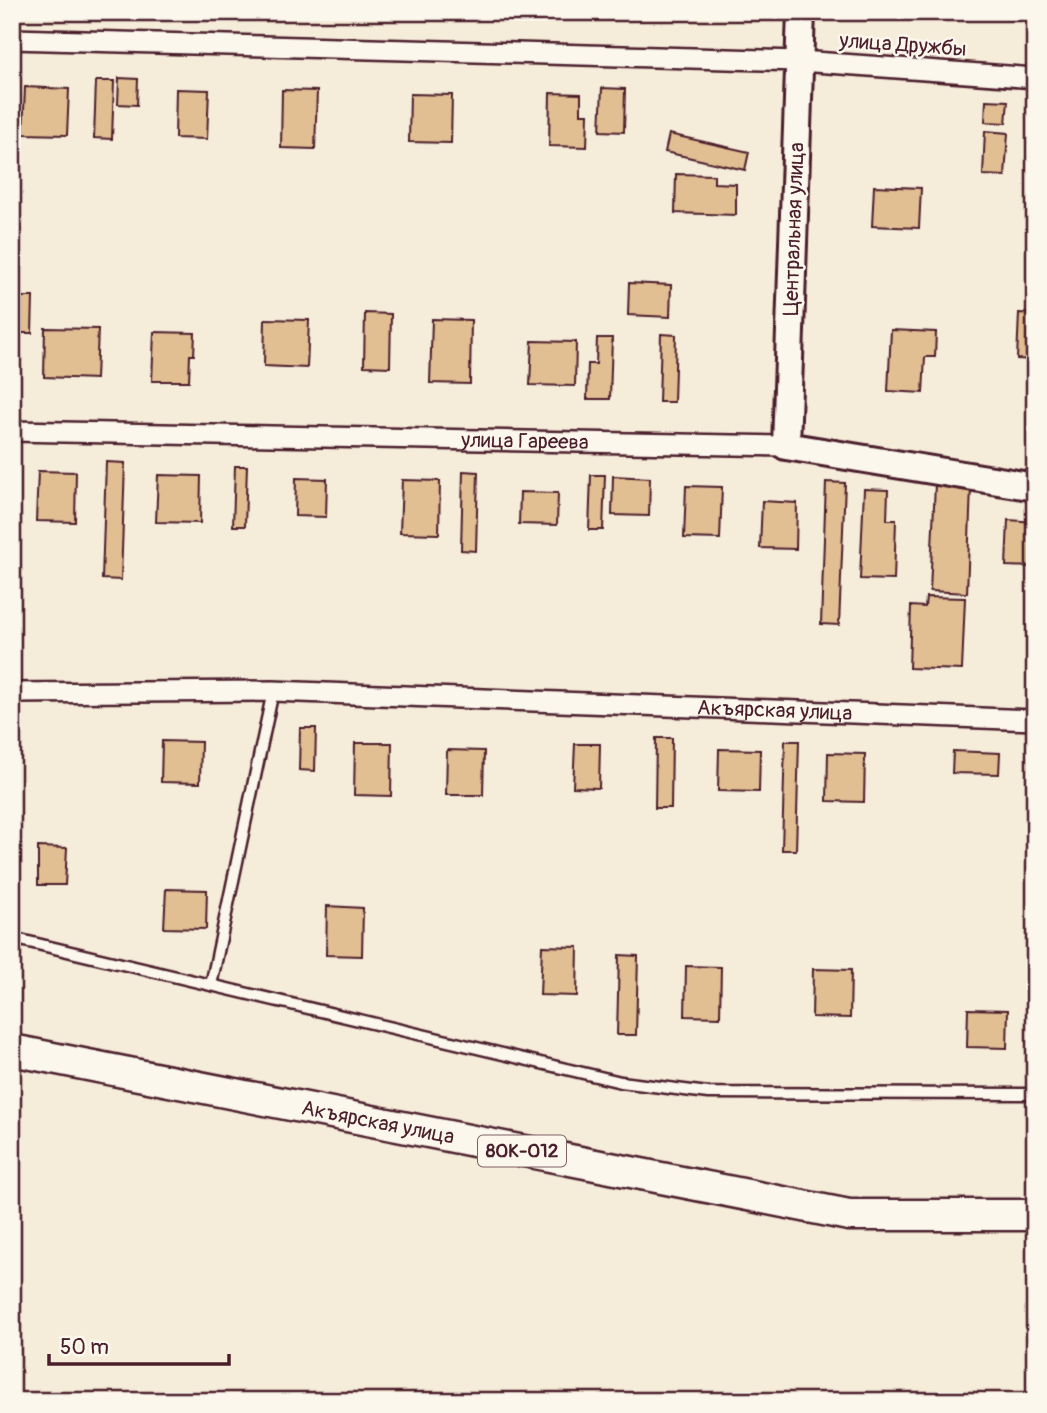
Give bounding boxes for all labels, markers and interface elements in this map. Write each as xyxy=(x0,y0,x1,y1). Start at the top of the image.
street label: улица Дружбы xyxy=(838,27,967,63)
street label: Центральная улица xyxy=(777,142,811,316)
street label: улица Гареева xyxy=(460,426,589,456)
street label: Акъярская улица xyxy=(697,694,853,727)
street label: Акъярская улица xyxy=(299,1094,457,1150)
road number: 80К-012 xyxy=(478,1135,566,1166)
scale bar xyxy=(49,1322,229,1366)
text: 50 m xyxy=(60,1334,109,1361)

